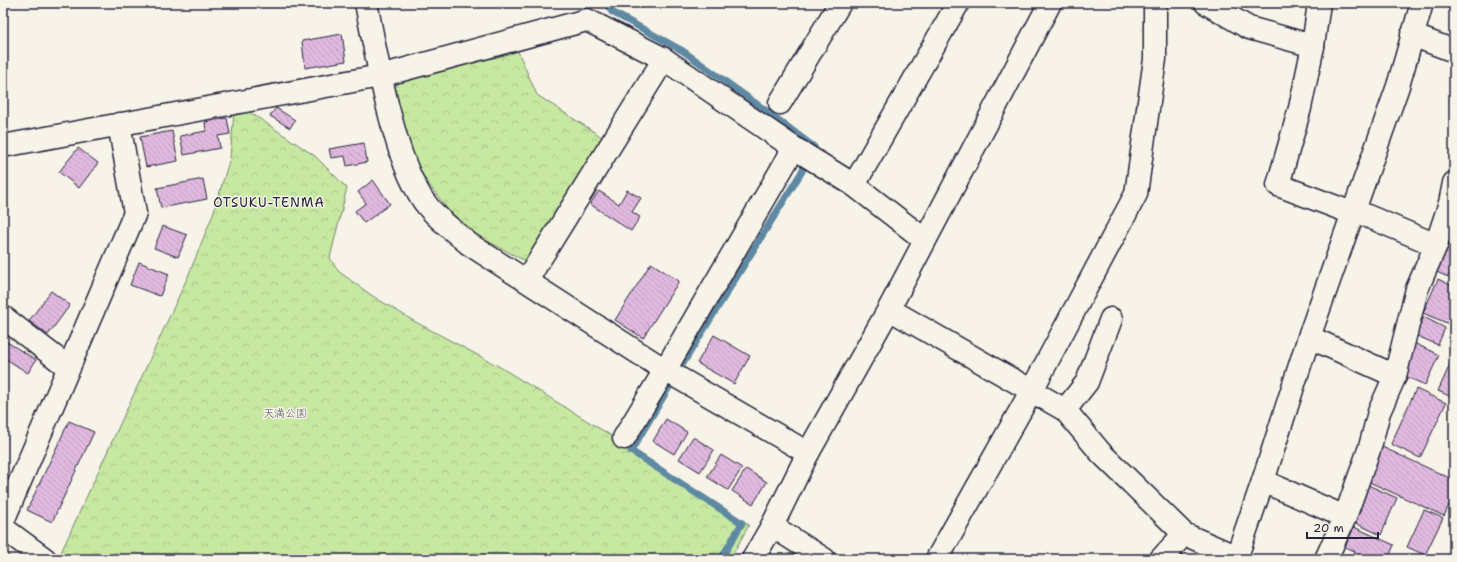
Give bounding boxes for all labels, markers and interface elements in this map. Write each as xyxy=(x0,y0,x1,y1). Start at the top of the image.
district label: OTSUKU-TENMA xyxy=(213,194,325,211)
park label: 天満公園 xyxy=(263,406,307,421)
scale bar xyxy=(1307,514,1378,540)
text: 20 m xyxy=(1313,520,1344,536)

